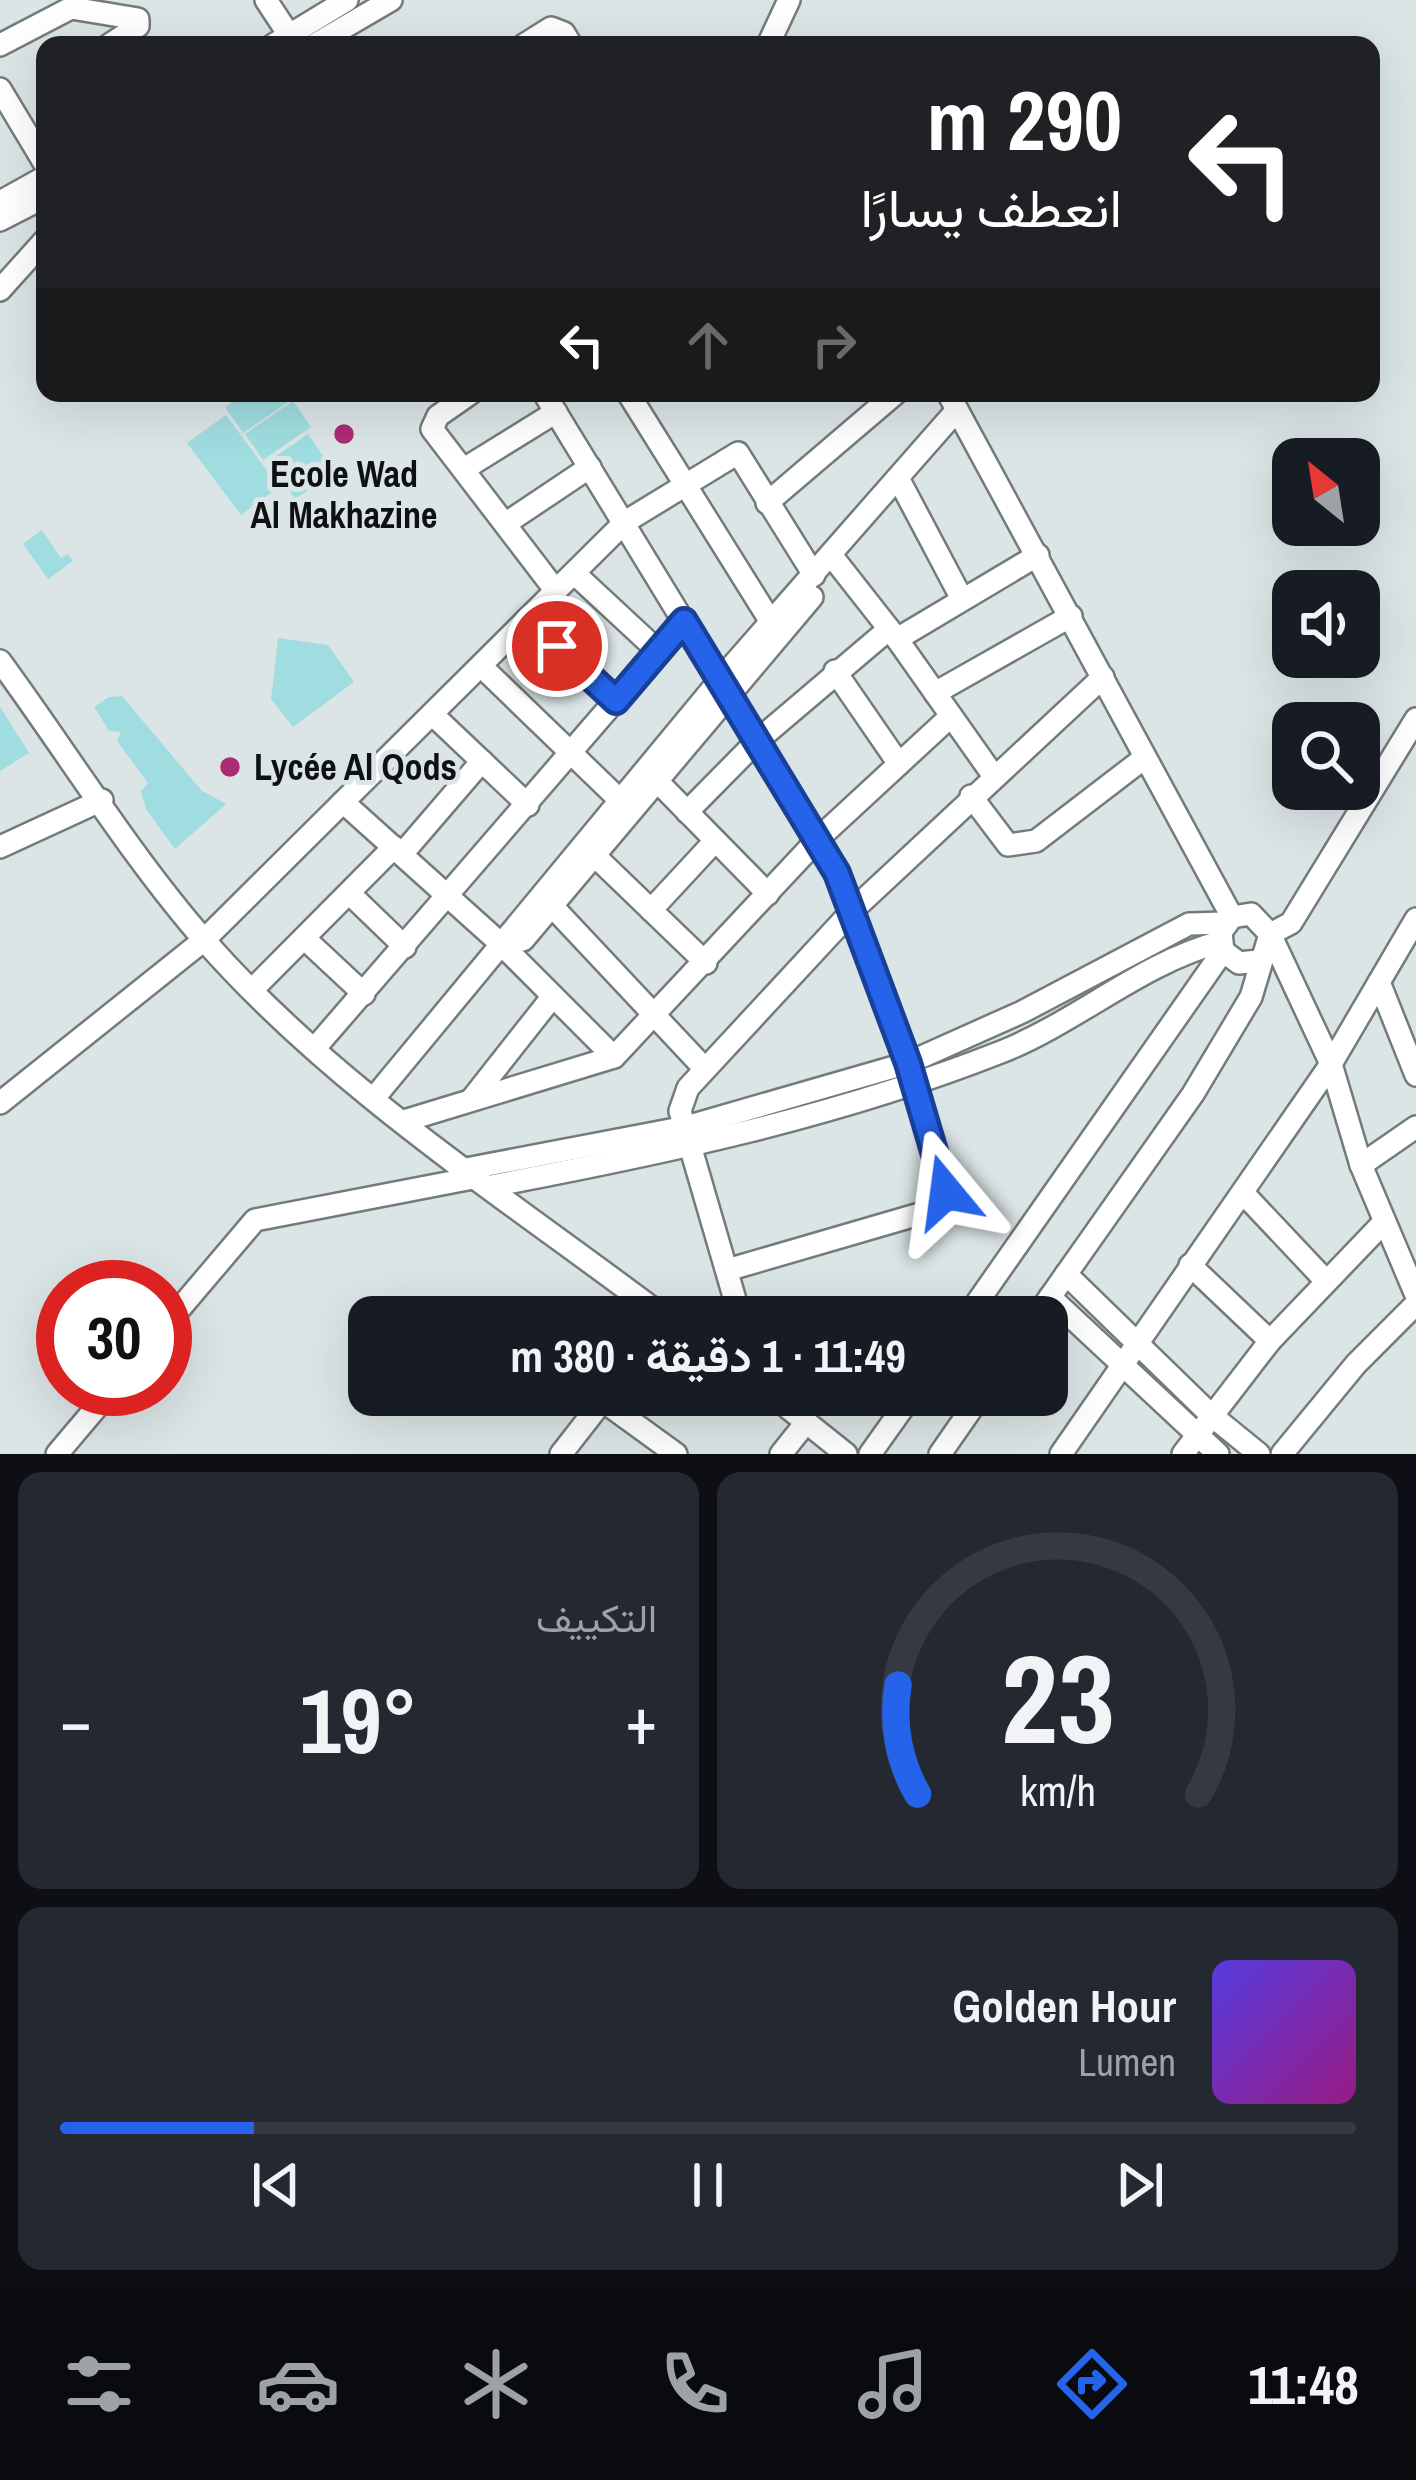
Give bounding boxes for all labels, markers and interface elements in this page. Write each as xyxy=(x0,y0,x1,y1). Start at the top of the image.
text: 290 m xyxy=(927,63,1122,176)
icon: left xyxy=(1164,84,1320,240)
text: انعطف يسارًا xyxy=(860,171,1122,244)
icon: left xyxy=(549,312,615,378)
icon: ahead xyxy=(675,312,741,378)
icon: right xyxy=(801,312,867,378)
marker: Ecole Wad Al Makhazine xyxy=(331,421,357,447)
north arrow xyxy=(1272,438,1380,546)
map controls xyxy=(1272,438,1380,810)
place label: Ecole Wad Al Makhazine xyxy=(250,450,438,539)
button: sound xyxy=(1272,570,1380,678)
pin xyxy=(506,595,608,697)
icon: arrive xyxy=(524,613,590,679)
button: search xyxy=(1272,702,1380,810)
place label: Lycée Al Qods xyxy=(254,743,457,791)
marker: Lycée Al Qods xyxy=(217,754,243,780)
position arrow xyxy=(883,1129,1009,1255)
speed limit sign: 30 xyxy=(36,1260,192,1416)
text: 11:49 · 1 دقيقة · 380 m xyxy=(510,1325,906,1386)
text: التكييف xyxy=(536,1592,657,1644)
text: 23 xyxy=(1001,1614,1114,1782)
text: 19° xyxy=(299,1660,418,1781)
text: − xyxy=(60,1676,92,1765)
text: + xyxy=(625,1676,657,1765)
text: km/h xyxy=(1019,1761,1096,1818)
text: Golden Hour xyxy=(953,1975,1176,2036)
text: Lumen xyxy=(1078,2036,1176,2088)
icon: previous xyxy=(243,2152,309,2218)
icon: pause xyxy=(675,2152,741,2218)
icon: next xyxy=(1107,2152,1173,2218)
icon: filters xyxy=(57,2342,141,2426)
icon: car xyxy=(256,2342,340,2426)
icon: climate xyxy=(454,2342,538,2426)
icon: phone xyxy=(653,2342,737,2426)
icon: music xyxy=(851,2342,935,2426)
icon: directions xyxy=(1050,2342,1134,2426)
text: 11:48 xyxy=(1248,2348,1359,2421)

